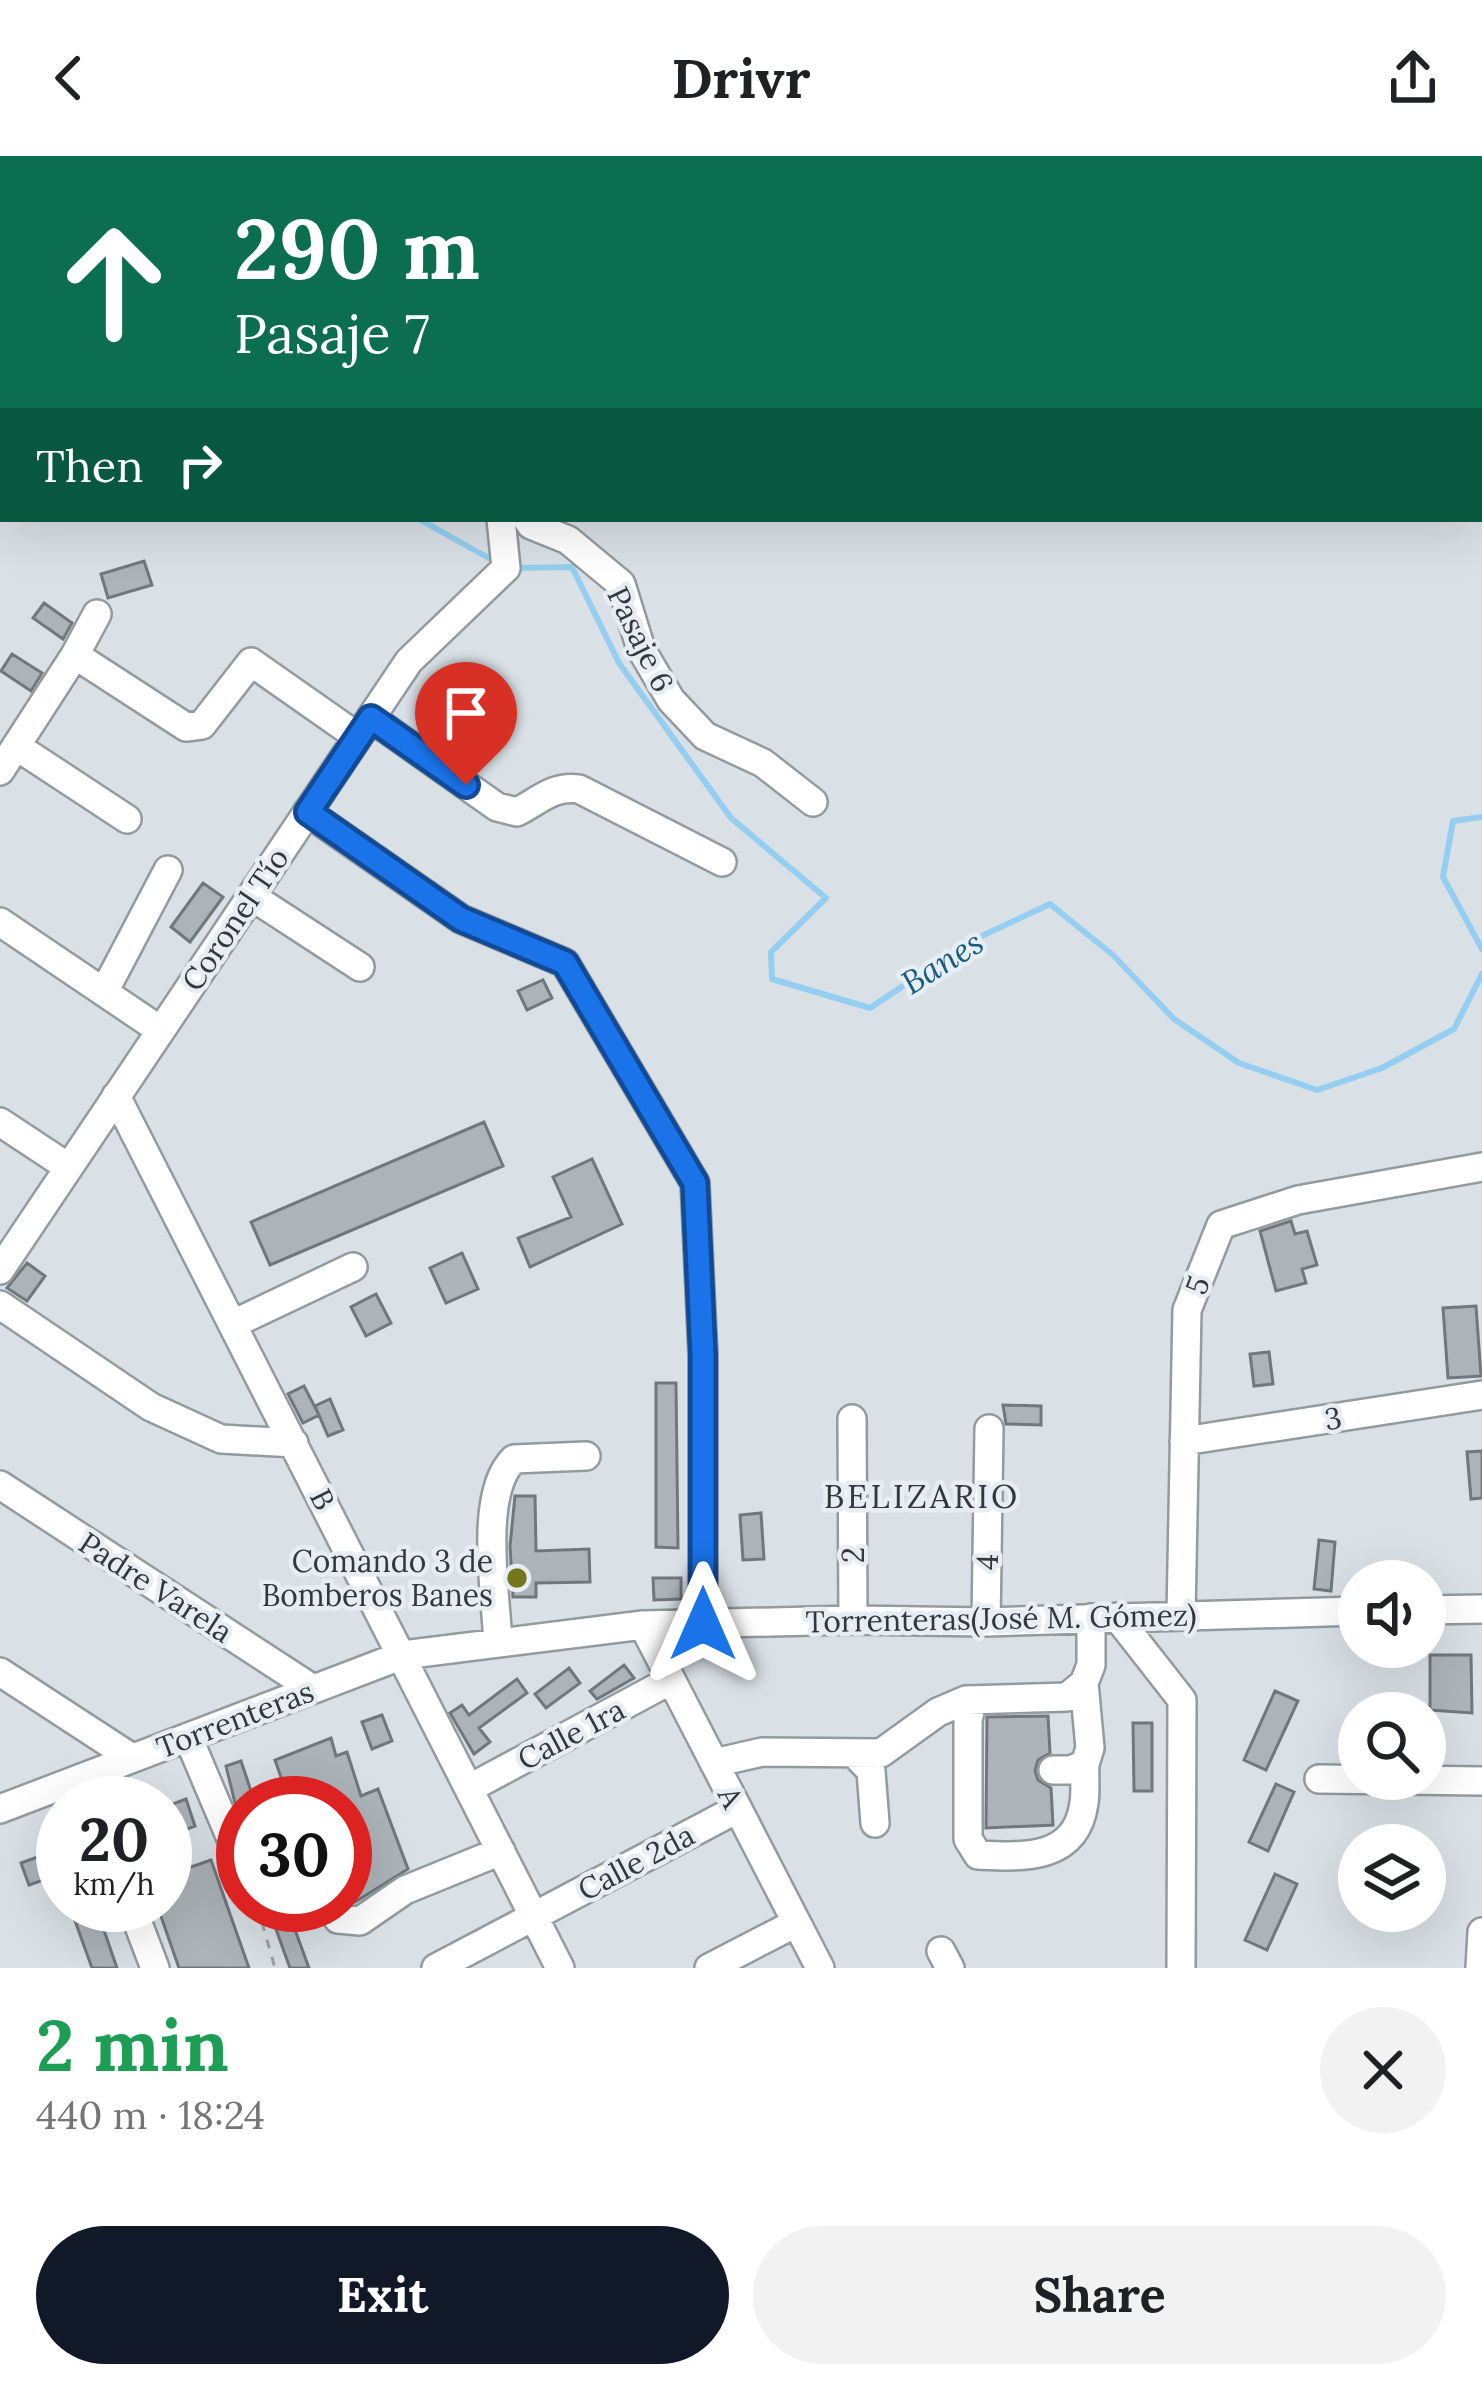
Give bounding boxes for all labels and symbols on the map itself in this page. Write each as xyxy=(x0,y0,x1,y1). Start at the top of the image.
street label: Pasaje 6 xyxy=(598,580,683,698)
pin xyxy=(415,662,517,785)
street label: Coronel Tío xyxy=(173,840,297,998)
water label: Banes xyxy=(893,921,991,1003)
street label: 5 xyxy=(1176,1270,1218,1300)
street label: 3 xyxy=(1322,1398,1344,1438)
district label: BELIZARIO xyxy=(824,1475,1020,1517)
street label: B xyxy=(302,1482,344,1516)
street label: Padre Varela xyxy=(72,1523,240,1651)
place label: Comando 3 de Bomberos Banes xyxy=(262,1542,493,1614)
street label: 2 xyxy=(834,1547,872,1563)
street label: 4 xyxy=(968,1554,1006,1570)
position arrow xyxy=(640,1561,766,1687)
marker: Comando 3 de Bomberos Banes xyxy=(504,1565,530,1591)
street label: Torrenteras(José M. Gómez) xyxy=(805,1596,1197,1641)
street label: Torrenteras xyxy=(151,1672,319,1766)
street label: Calle 1ra xyxy=(511,1690,631,1778)
speed limit sign: 30 xyxy=(216,1776,372,1932)
street label: A xyxy=(709,1779,753,1815)
street label: Calle 2da xyxy=(571,1816,701,1908)

